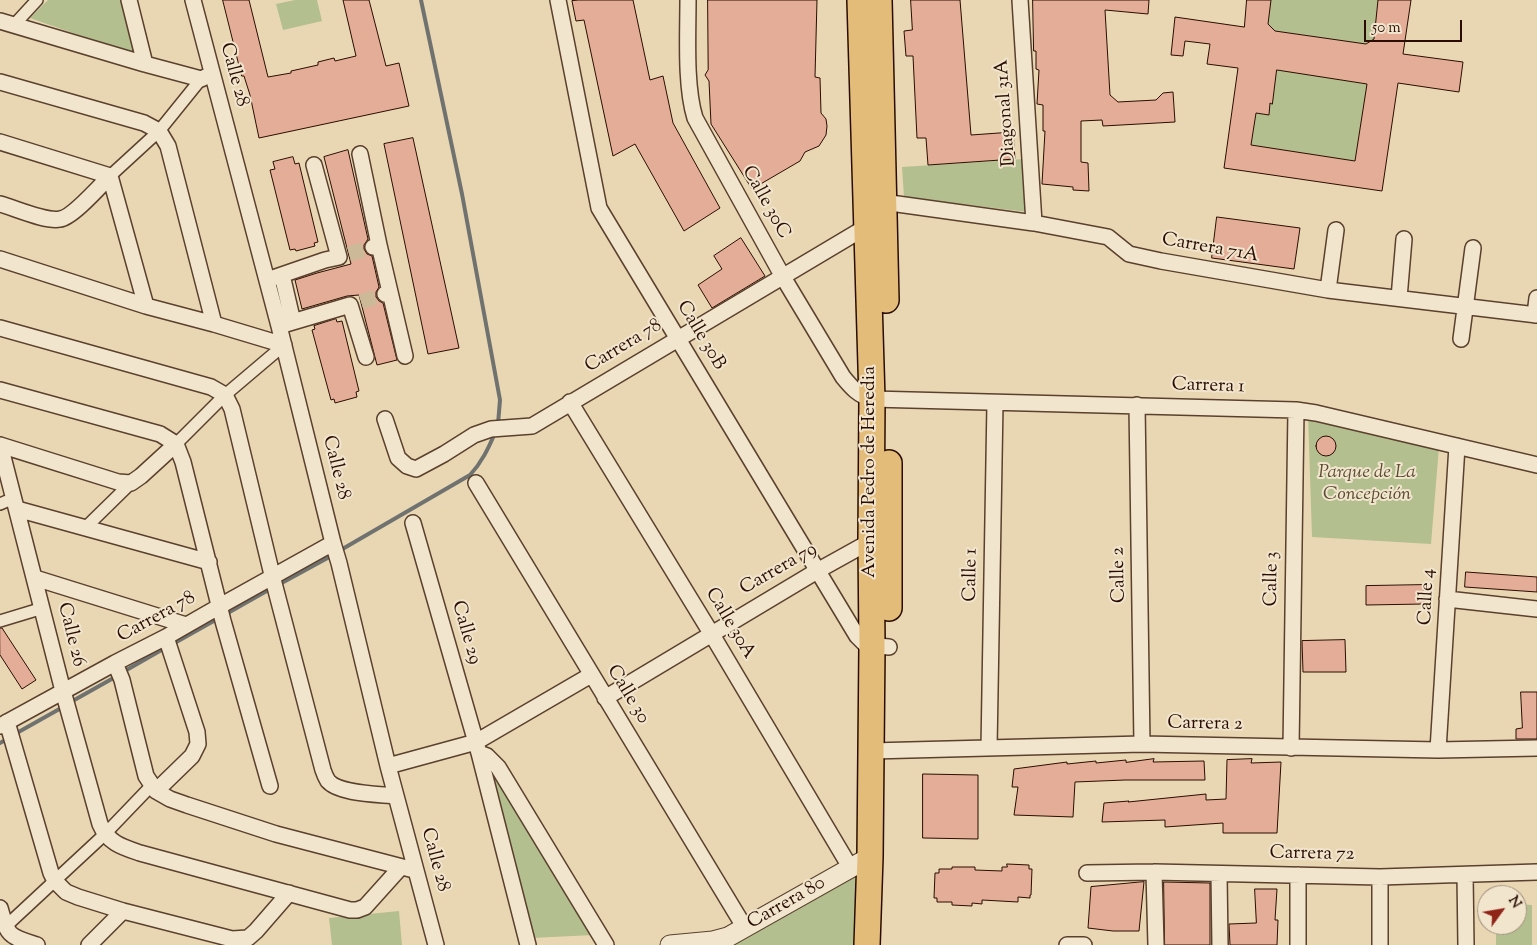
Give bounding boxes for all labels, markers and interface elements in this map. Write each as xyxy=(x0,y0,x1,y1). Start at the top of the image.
scale bar xyxy=(1367,10,1464,42)
text: 50 m xyxy=(1372,18,1401,39)
street label: Calle 28 xyxy=(214,40,252,110)
street label: Diagonal 31A xyxy=(992,59,1022,167)
street label: Calle 30C xyxy=(736,162,794,244)
street label: Carrera 71A xyxy=(1160,229,1260,269)
street label: Calle 30B xyxy=(670,297,730,375)
street label: Carrera 78 xyxy=(581,315,667,379)
street label: Avenida Pedro de Heredia xyxy=(860,366,882,578)
street label: Carrera 1 xyxy=(1171,374,1245,400)
street label: Calle 28 xyxy=(316,433,354,503)
park label: Parque de La Concepción xyxy=(1318,463,1416,507)
street label: Carrera 79 xyxy=(737,539,821,601)
street label: Calle 2 xyxy=(1108,547,1132,603)
street label: Calle 1 xyxy=(960,548,984,602)
street label: Calle 3 xyxy=(1261,551,1285,607)
street label: Calle 4 xyxy=(1415,568,1441,626)
street label: Calle 30A xyxy=(699,584,759,664)
street label: Carrera 78 xyxy=(114,587,200,649)
street label: Calle 29 xyxy=(445,598,485,668)
street label: Calle 26 xyxy=(51,600,89,670)
street label: Calle 30 xyxy=(601,661,653,729)
street label: Carrera 2 xyxy=(1167,713,1243,737)
street label: Calle 28 xyxy=(415,825,453,895)
street label: Carrera 72 xyxy=(1269,843,1355,867)
street label: Carrera 80 xyxy=(744,873,830,935)
north arrow xyxy=(1477,885,1527,935)
text: N xyxy=(1502,893,1525,913)

